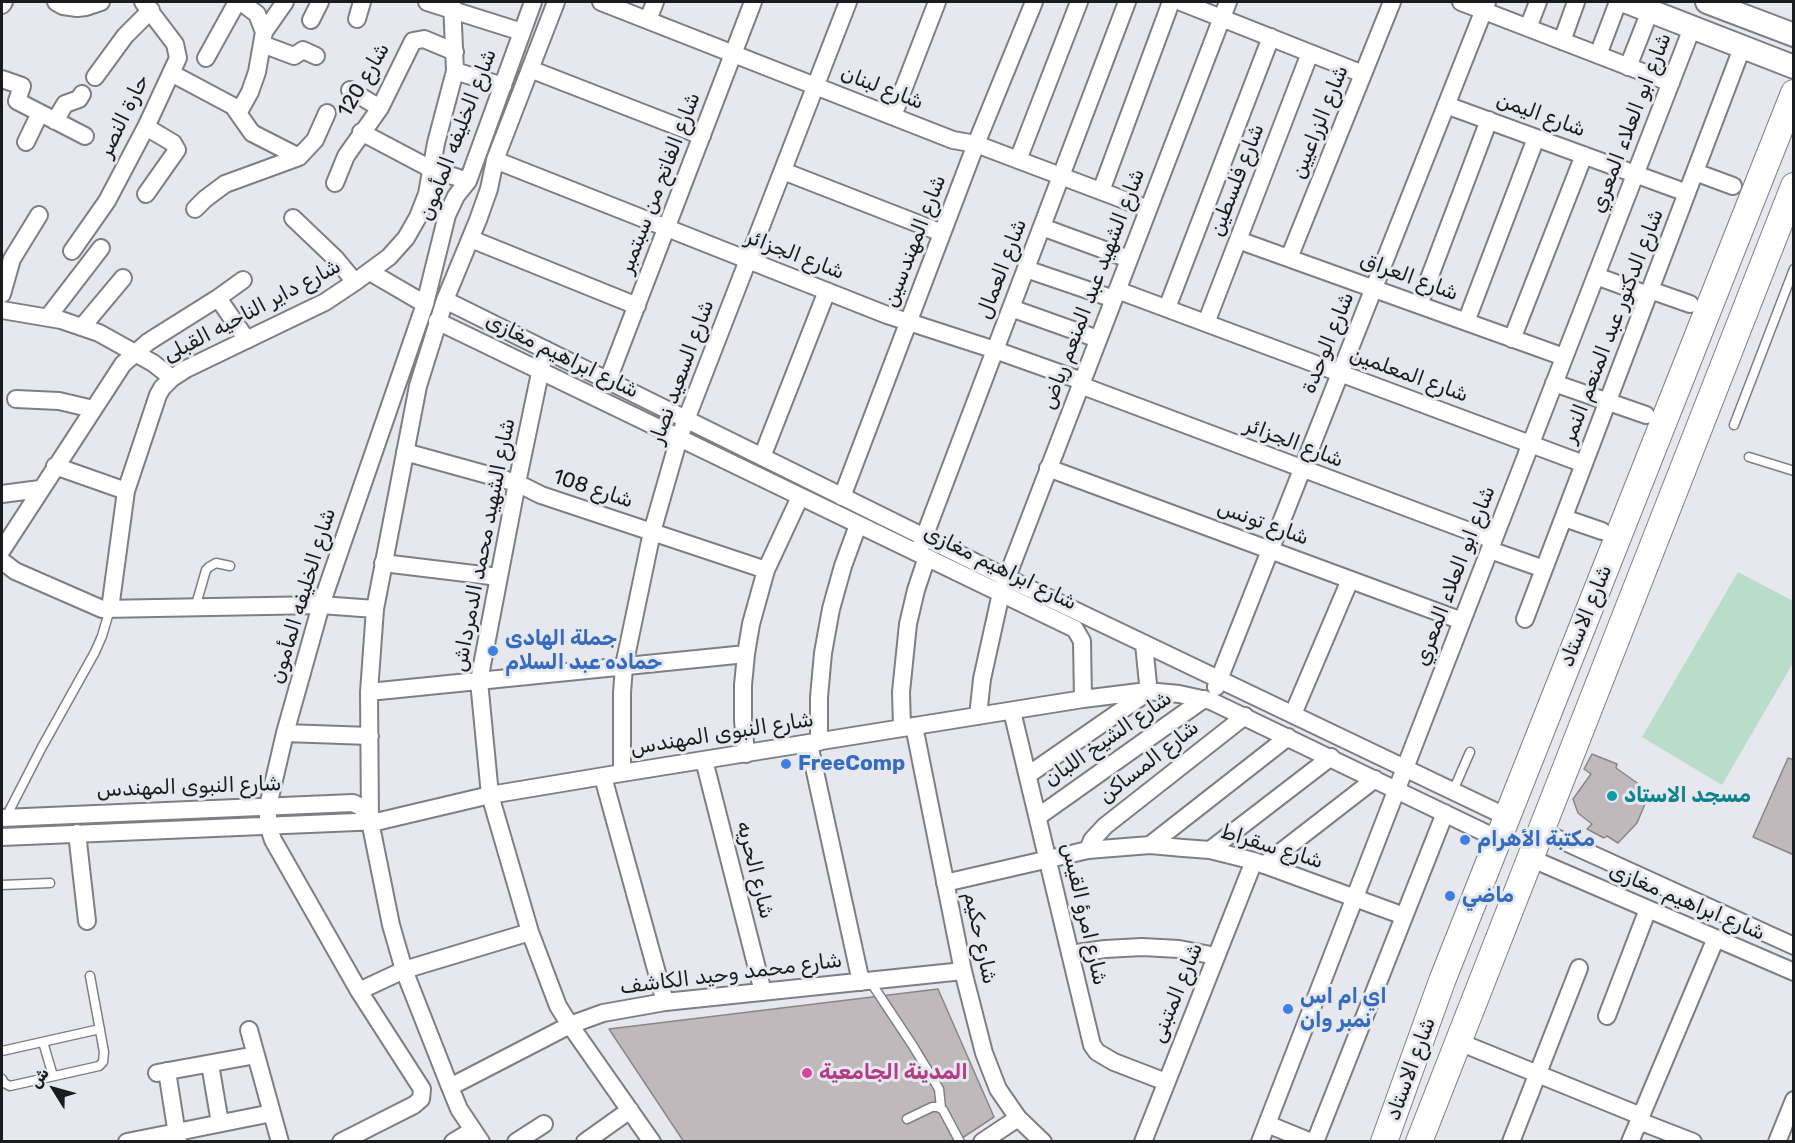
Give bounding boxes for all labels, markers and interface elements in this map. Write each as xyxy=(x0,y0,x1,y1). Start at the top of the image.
street label: شارع ابو العلاء المعري xyxy=(1585,29,1677,217)
street label: شارع 120 xyxy=(333,38,395,122)
street label: شارع الخليفه المأمون xyxy=(414,45,502,225)
street label: شارع لبنان xyxy=(837,61,927,115)
street label: شارع الزراعيين xyxy=(1286,62,1354,182)
street label: حارة النصر xyxy=(93,70,155,162)
street label: شارع اليمن xyxy=(1493,87,1589,143)
street label: شارع الفاتح من سبتمبر xyxy=(614,89,706,277)
street label: شارع فلسطين xyxy=(1204,120,1270,240)
street label: شارع الشهيد عبد المنعم رياض xyxy=(1035,165,1151,413)
street label: شارع المهندسين xyxy=(878,171,952,311)
street label: شارع الدكتور عبد المنعم النمر xyxy=(1557,205,1669,447)
street label: شارع العمال xyxy=(971,215,1033,323)
street label: شارع الجزائر xyxy=(742,225,848,285)
street label: شارع العراق xyxy=(1356,248,1462,306)
street label: شارع داير الناحيه القبلى xyxy=(159,254,345,368)
street label: شارع الوحدة xyxy=(1296,288,1360,398)
street label: شارع السعيد نصار xyxy=(644,296,720,448)
street label: شارع ابراهيم مغازى xyxy=(481,308,643,404)
street label: شارع المعلمين xyxy=(1346,342,1472,408)
street label: شارع الجزائر xyxy=(1241,413,1347,473)
street label: شارع الشهيد محمد الدمرداش xyxy=(447,416,521,674)
street label: شارع 108 xyxy=(550,464,636,514)
street label: شارع ابو العلاء المعري xyxy=(1409,482,1501,670)
street label: شارع تونس xyxy=(1214,495,1312,551)
street label: شارع الخليفه المأمون xyxy=(264,505,342,687)
street label: شارع ابراهيم مغازى xyxy=(919,520,1081,616)
street label: شارع الاستاد xyxy=(1554,561,1618,671)
place label: جملة الهادى حماده عبد السلام xyxy=(505,626,662,676)
marker: جملة الهادى حماده عبد السلام xyxy=(486,644,500,658)
street label: شارع الشيخ اللبان xyxy=(1039,686,1177,792)
street label: شارع النبوى المهندس xyxy=(629,707,815,761)
street label: شارع المساكن xyxy=(1094,715,1204,809)
place label: FreeComp xyxy=(798,751,905,777)
marker: FreeComp xyxy=(779,757,793,771)
street label: شارع النبوى المهندس xyxy=(96,771,282,803)
place label: مسجد الاستاد xyxy=(1624,783,1751,809)
marker: مسجد الاستاد xyxy=(1605,789,1619,803)
street label: شارع الحريه xyxy=(731,819,779,921)
street label: شارع سقراط xyxy=(1218,820,1326,874)
place label: مكتبة الأهرام xyxy=(1477,827,1595,853)
marker: مكتبة الأهرام xyxy=(1458,833,1472,847)
street label: شارع امرؤ القيس xyxy=(1055,840,1113,988)
street label: شارع ابراهيم مغازى xyxy=(1605,858,1769,946)
place label: ماضي xyxy=(1462,883,1514,909)
marker: ماضي xyxy=(1443,889,1457,903)
street label: شارع حكيم xyxy=(958,890,1002,986)
street label: شارع المتبنى xyxy=(1146,939,1208,1047)
street label: شارع محمد وحيد الكاشف xyxy=(619,948,843,1000)
place label: اي ام اس نمبر وان xyxy=(1300,984,1387,1034)
marker: اي ام اس نمبر وان xyxy=(1281,1002,1295,1016)
street label: شارع الاستاد xyxy=(1381,1014,1441,1124)
north arrow xyxy=(24,1059,84,1119)
place label: المدينة الجامعية xyxy=(819,1060,968,1086)
text: ش xyxy=(26,1064,53,1092)
marker: المدينة الجامعية xyxy=(800,1066,814,1080)

